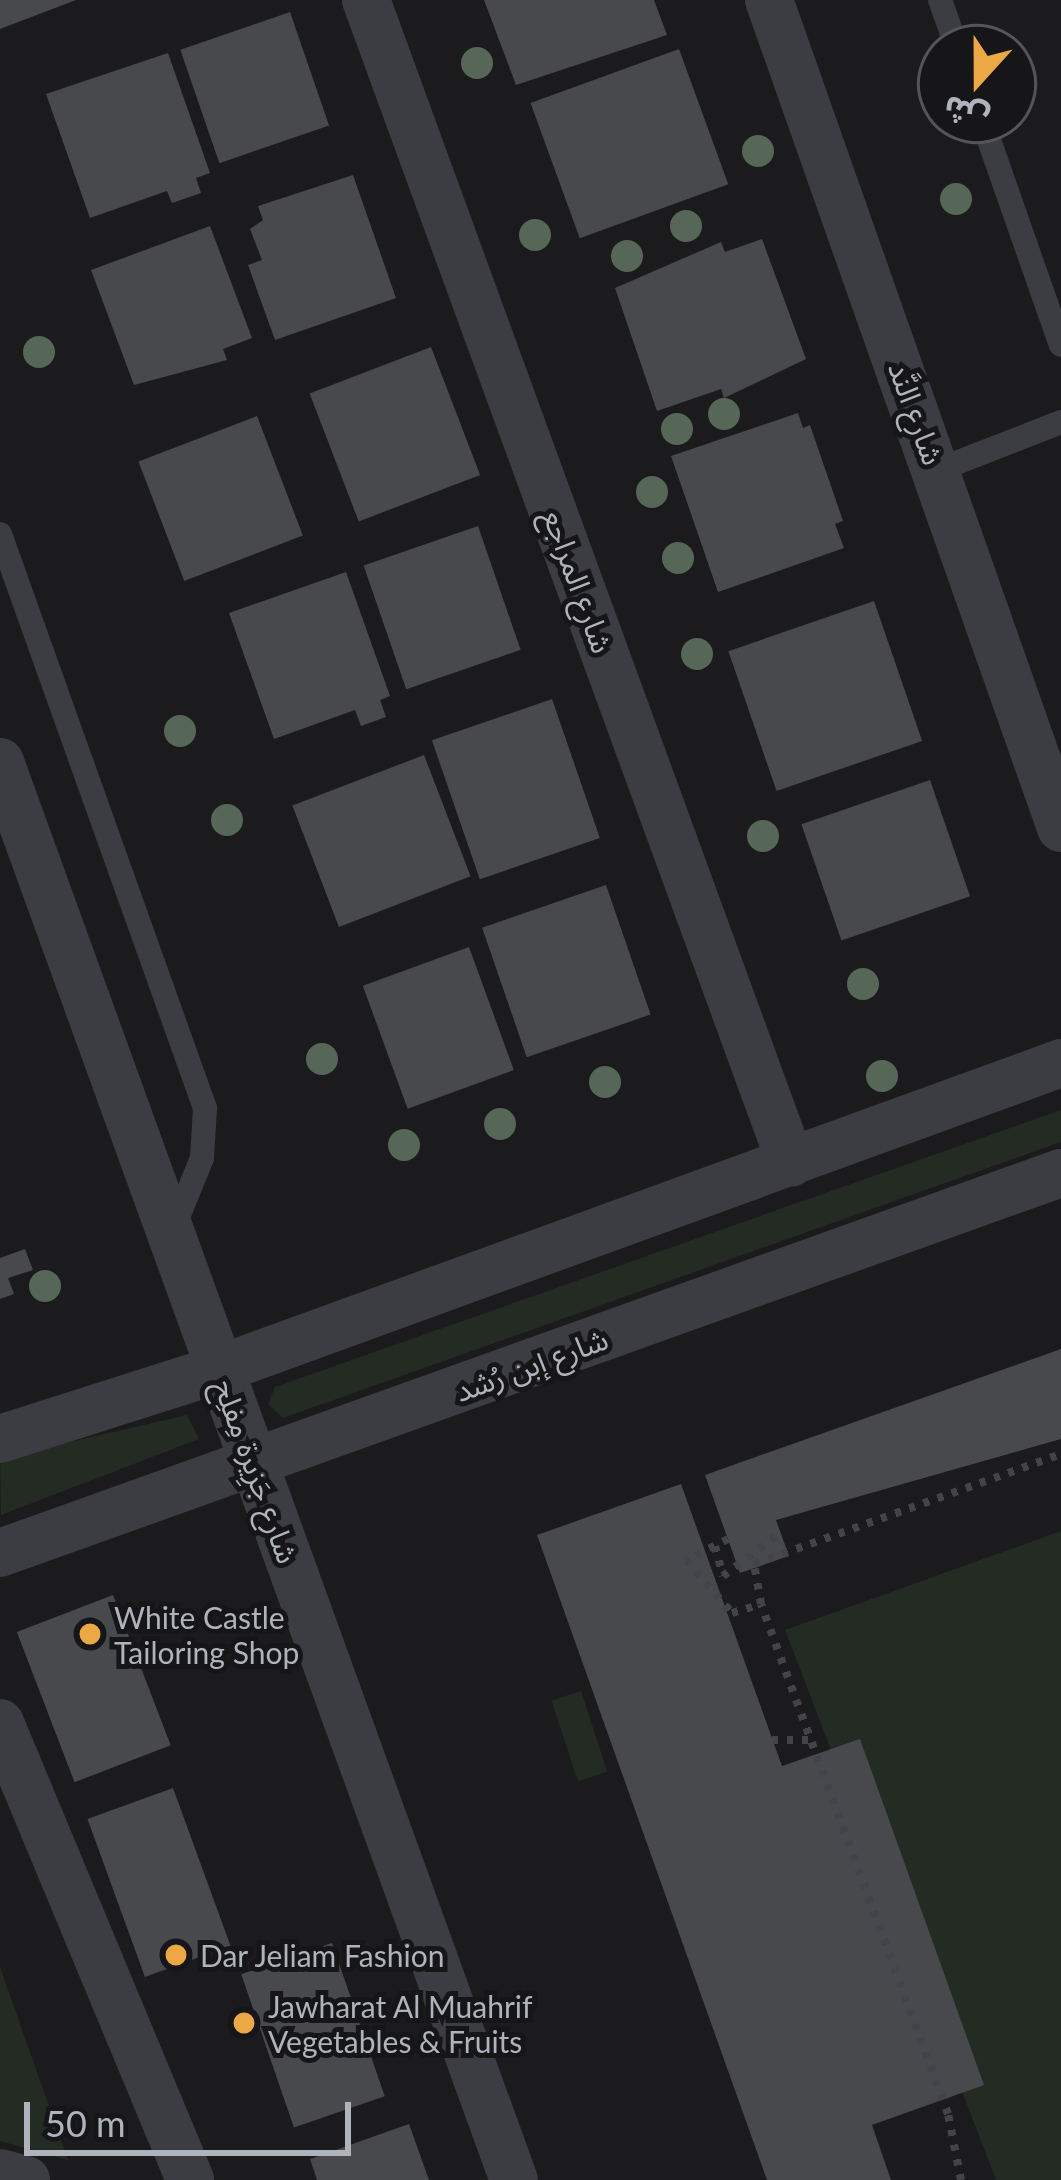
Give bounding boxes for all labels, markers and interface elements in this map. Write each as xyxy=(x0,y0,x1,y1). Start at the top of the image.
north arrow xyxy=(917,24,1037,144)
text: ش xyxy=(937,88,993,142)
street label: شارع النَّد xyxy=(882,356,952,470)
street label: شارع المراجع xyxy=(536,504,622,658)
street label: شارع إبن رُشد xyxy=(449,1320,613,1408)
street label: شارع جَزِيرة مِفلِح xyxy=(207,1374,307,1568)
place label: White Castle Tailoring Shop xyxy=(114,1599,299,1670)
marker: White Castle Tailoring Shop xyxy=(77,1621,103,1647)
place label: Dar Jeliam Fashion xyxy=(200,1937,446,1973)
marker: Dar Jeliam Fashion xyxy=(163,1942,189,1968)
place label: Jawharat Al Muahrif Vegetables & Fruits xyxy=(268,1988,534,2058)
marker: Jawharat Al Muahrif Vegetables & Fruits xyxy=(231,2010,257,2036)
scale bar xyxy=(30,2078,357,2152)
text: 50 m xyxy=(45,2101,126,2145)

